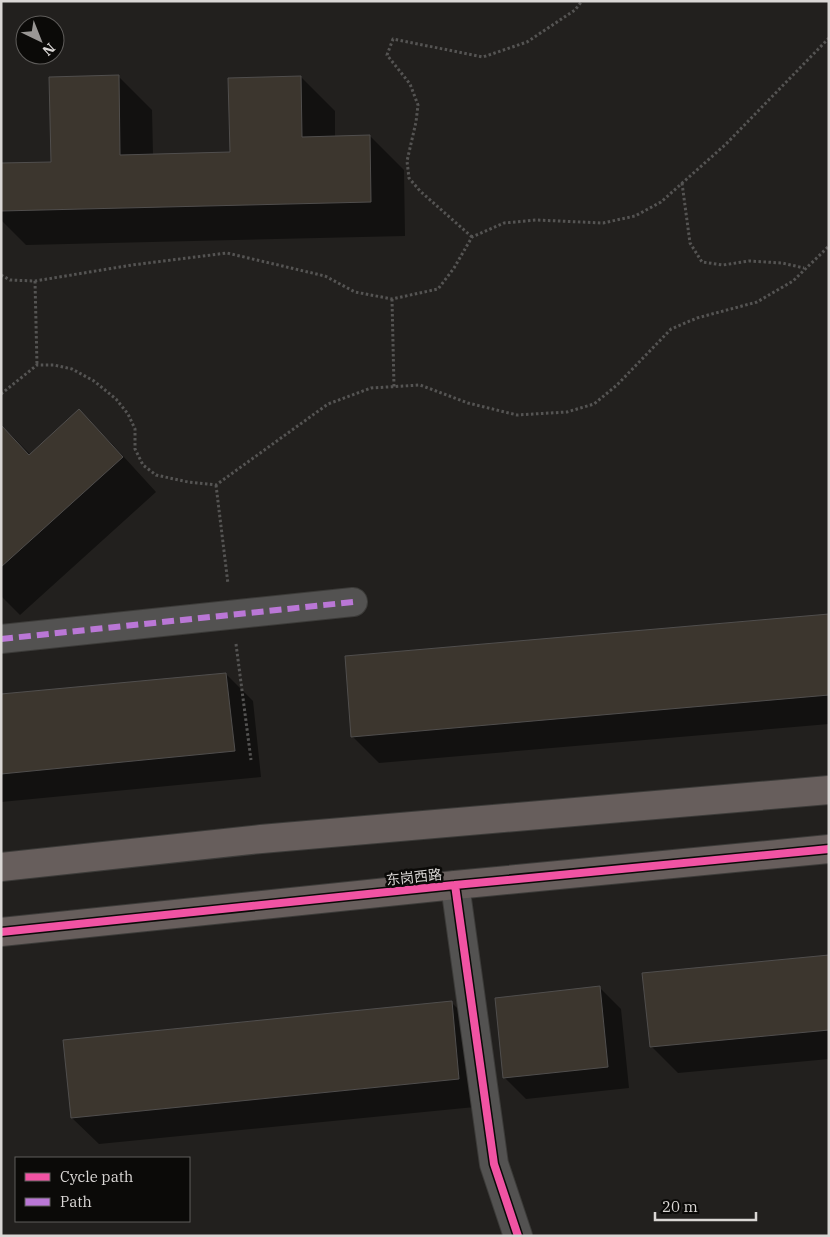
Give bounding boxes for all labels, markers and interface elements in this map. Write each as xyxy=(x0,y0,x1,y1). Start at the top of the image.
north arrow xyxy=(15,15,65,65)
text: N xyxy=(39,39,59,60)
street label: 东岗西路 xyxy=(385,865,443,889)
legend xyxy=(15,1157,190,1222)
text: Cycle path xyxy=(60,1167,133,1186)
scale bar xyxy=(655,1190,756,1222)
text: Path xyxy=(60,1192,92,1211)
text: 20 m xyxy=(662,1197,698,1216)

